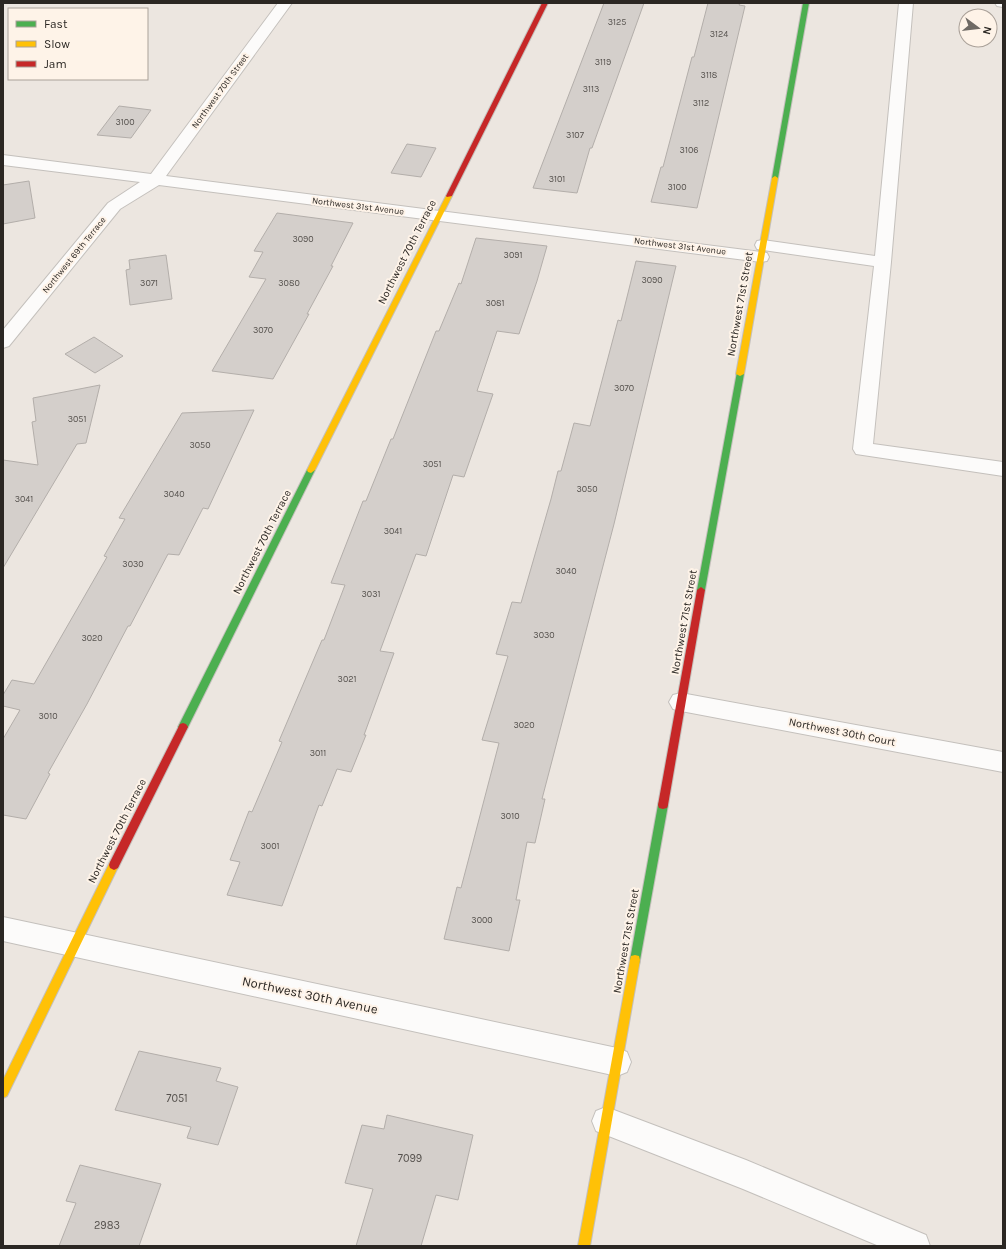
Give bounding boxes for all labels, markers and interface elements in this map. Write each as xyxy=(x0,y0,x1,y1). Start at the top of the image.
legend xyxy=(8,8,148,80)
north arrow xyxy=(958,8,998,48)
text: Fast xyxy=(44,17,68,31)
house number: 3125 xyxy=(608,17,626,27)
text: N xyxy=(980,25,994,36)
house number: 3124 xyxy=(710,29,728,39)
text: Slow xyxy=(44,37,70,51)
street label: Northwest 70th Street xyxy=(190,51,251,130)
text: Jam xyxy=(44,57,67,71)
house number: 3119 xyxy=(595,57,611,67)
house number: 3118 xyxy=(701,70,718,80)
house number: 3113 xyxy=(583,84,599,94)
house number: 3112 xyxy=(693,98,709,108)
house number: 3100 xyxy=(116,117,134,127)
house number: 3107 xyxy=(566,130,585,140)
house number: 3106 xyxy=(680,145,698,155)
house number: 3101 xyxy=(549,174,565,184)
house number: 3100 xyxy=(668,182,686,192)
street label: Northwest 31st Avenue xyxy=(311,195,405,217)
street label: Northwest 70th Terrace xyxy=(375,197,439,306)
street label: Northwest 69th Terrace xyxy=(40,215,108,295)
house number: 3090 xyxy=(292,234,314,244)
street label: Northwest 31st Avenue xyxy=(633,235,727,257)
house number: 3091 xyxy=(504,250,522,260)
street label: Northwest 71st Street xyxy=(724,251,756,357)
house number: 3090 xyxy=(641,275,663,285)
house number: 3071 xyxy=(140,278,158,288)
house number: 3080 xyxy=(278,278,300,288)
house number: 3081 xyxy=(485,298,505,308)
house number: 3070 xyxy=(253,325,273,335)
house number: 3070 xyxy=(614,383,634,393)
house number: 3051 xyxy=(68,414,86,424)
house number: 3050 xyxy=(189,440,211,450)
house number: 3051 xyxy=(423,459,441,469)
house number: 3050 xyxy=(576,484,598,494)
street label: Northwest 70th Terrace xyxy=(230,487,294,596)
house number: 3040 xyxy=(163,489,185,499)
house number: 3041 xyxy=(15,494,33,504)
house number: 3041 xyxy=(384,526,402,536)
house number: 3030 xyxy=(122,559,144,569)
house number: 3040 xyxy=(555,566,577,576)
street label: Northwest 71st Street xyxy=(668,569,700,675)
house number: 3031 xyxy=(362,589,380,599)
house number: 3030 xyxy=(533,630,555,640)
house number: 3020 xyxy=(81,633,103,643)
house number: 3021 xyxy=(338,674,356,684)
house number: 3010 xyxy=(39,711,57,721)
street label: Northwest 30th Court xyxy=(788,715,896,749)
house number: 3020 xyxy=(513,720,535,730)
house number: 3011 xyxy=(310,748,326,758)
street label: Northwest 70th Terrace xyxy=(85,776,149,885)
house number: 3010 xyxy=(501,811,519,821)
house number: 3001 xyxy=(261,841,280,851)
street label: Northwest 71st Street xyxy=(610,888,642,994)
house number: 3000 xyxy=(471,915,493,925)
street label: Northwest 30th Avenue xyxy=(241,973,380,1017)
house number: 7051 xyxy=(166,1092,188,1105)
house number: 7099 xyxy=(398,1152,422,1165)
house number: 2983 xyxy=(94,1219,120,1232)

